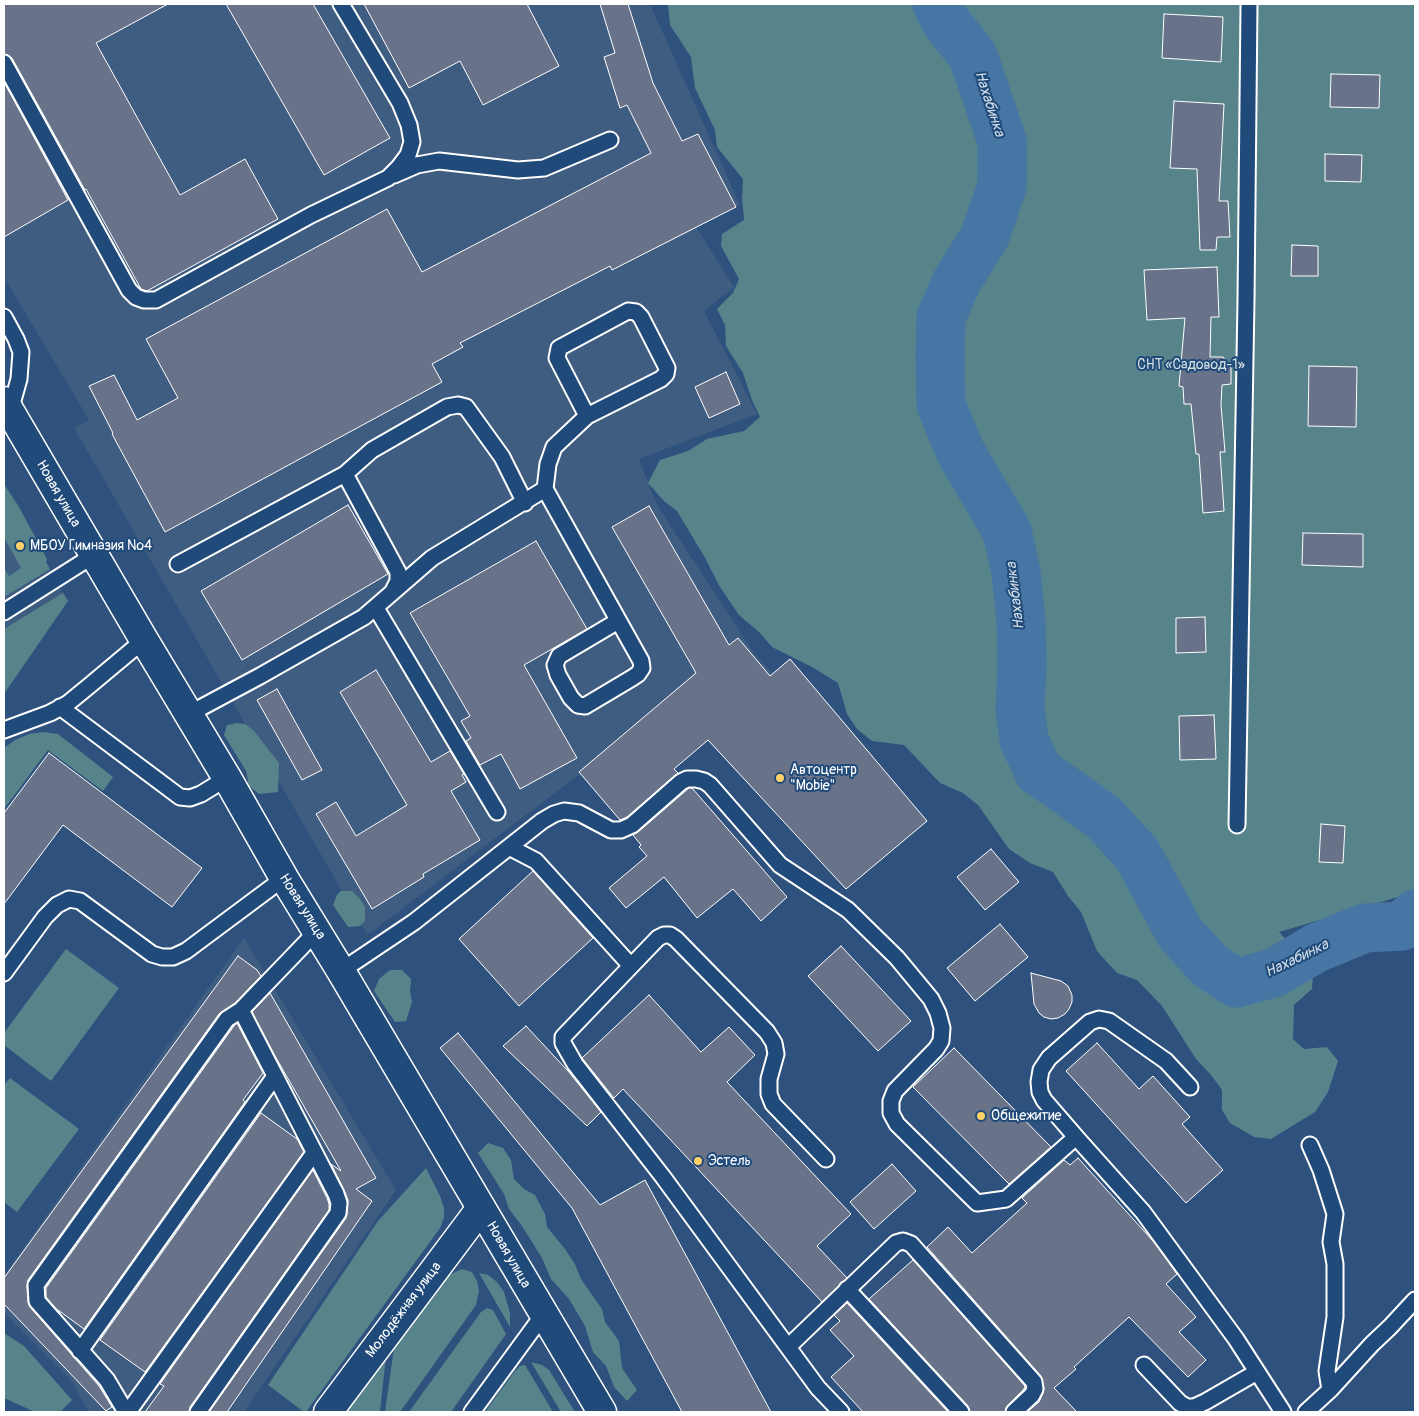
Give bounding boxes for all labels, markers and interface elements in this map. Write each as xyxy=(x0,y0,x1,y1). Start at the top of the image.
water label: Нахабинка xyxy=(970,69,1008,139)
park label: СНТ «Садовод-1» xyxy=(1137,357,1245,373)
street label: Новая улица xyxy=(32,458,84,530)
place label: МБОУ Гимназия №4 xyxy=(30,538,152,554)
marker: МБОУ Гимназия №4 xyxy=(14,540,26,552)
water label: Нахабинка xyxy=(1003,561,1029,631)
place label: Автоцентр "Mobie" xyxy=(790,762,857,794)
marker: Автоцентр "Mobie" xyxy=(774,772,786,784)
street label: Новая улица xyxy=(275,871,329,943)
water label: Нахабинка xyxy=(1263,936,1331,982)
place label: Общежитие xyxy=(991,1108,1061,1124)
marker: Общежитие xyxy=(975,1110,987,1122)
place label: Эстель xyxy=(708,1153,751,1169)
marker: Эстель xyxy=(692,1155,704,1167)
street label: Новая улица xyxy=(482,1219,534,1291)
street label: Молодёжная улица xyxy=(363,1259,445,1361)

